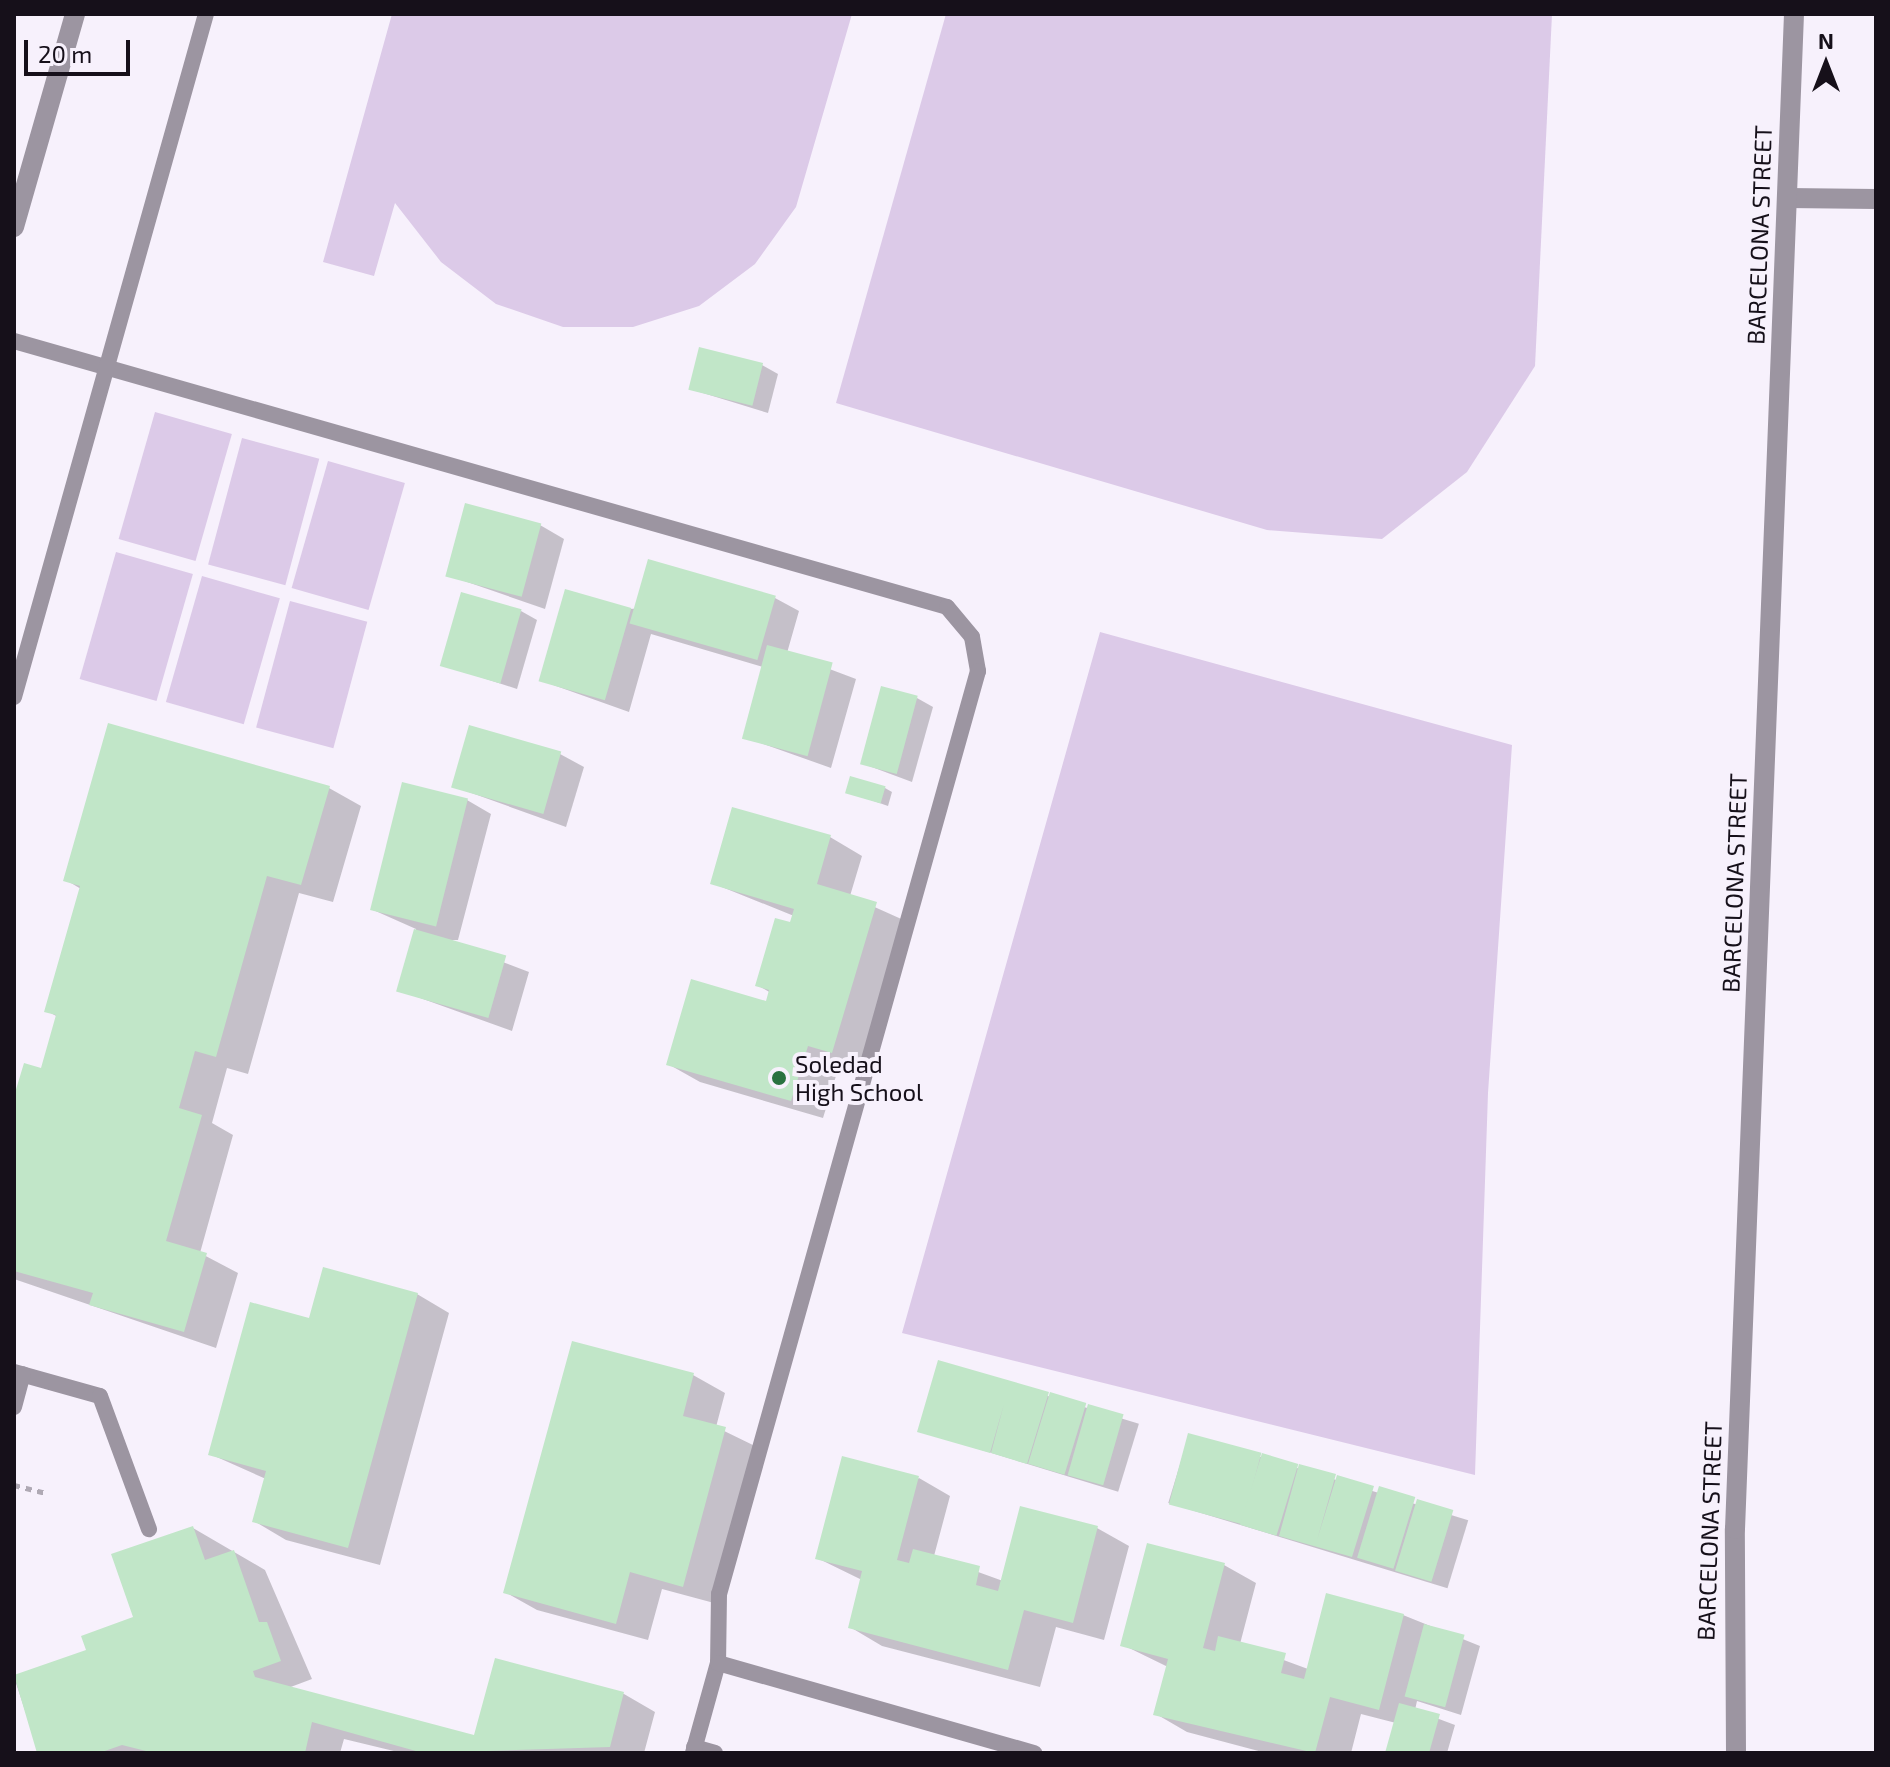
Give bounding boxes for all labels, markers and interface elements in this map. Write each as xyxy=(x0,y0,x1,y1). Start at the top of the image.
scale bar xyxy=(28,24,134,74)
north arrow xyxy=(1786,24,1866,104)
text: N xyxy=(1818,27,1834,53)
text: 20 m xyxy=(38,39,92,68)
street label: BARCELONA STREET xyxy=(1741,125,1777,345)
street label: BARCELONA STREET xyxy=(1716,773,1752,993)
place label: Soledad High School xyxy=(795,1050,923,1106)
marker: Soledad High School xyxy=(770,1069,788,1087)
street label: BARCELONA STREET xyxy=(1691,1421,1727,1641)

